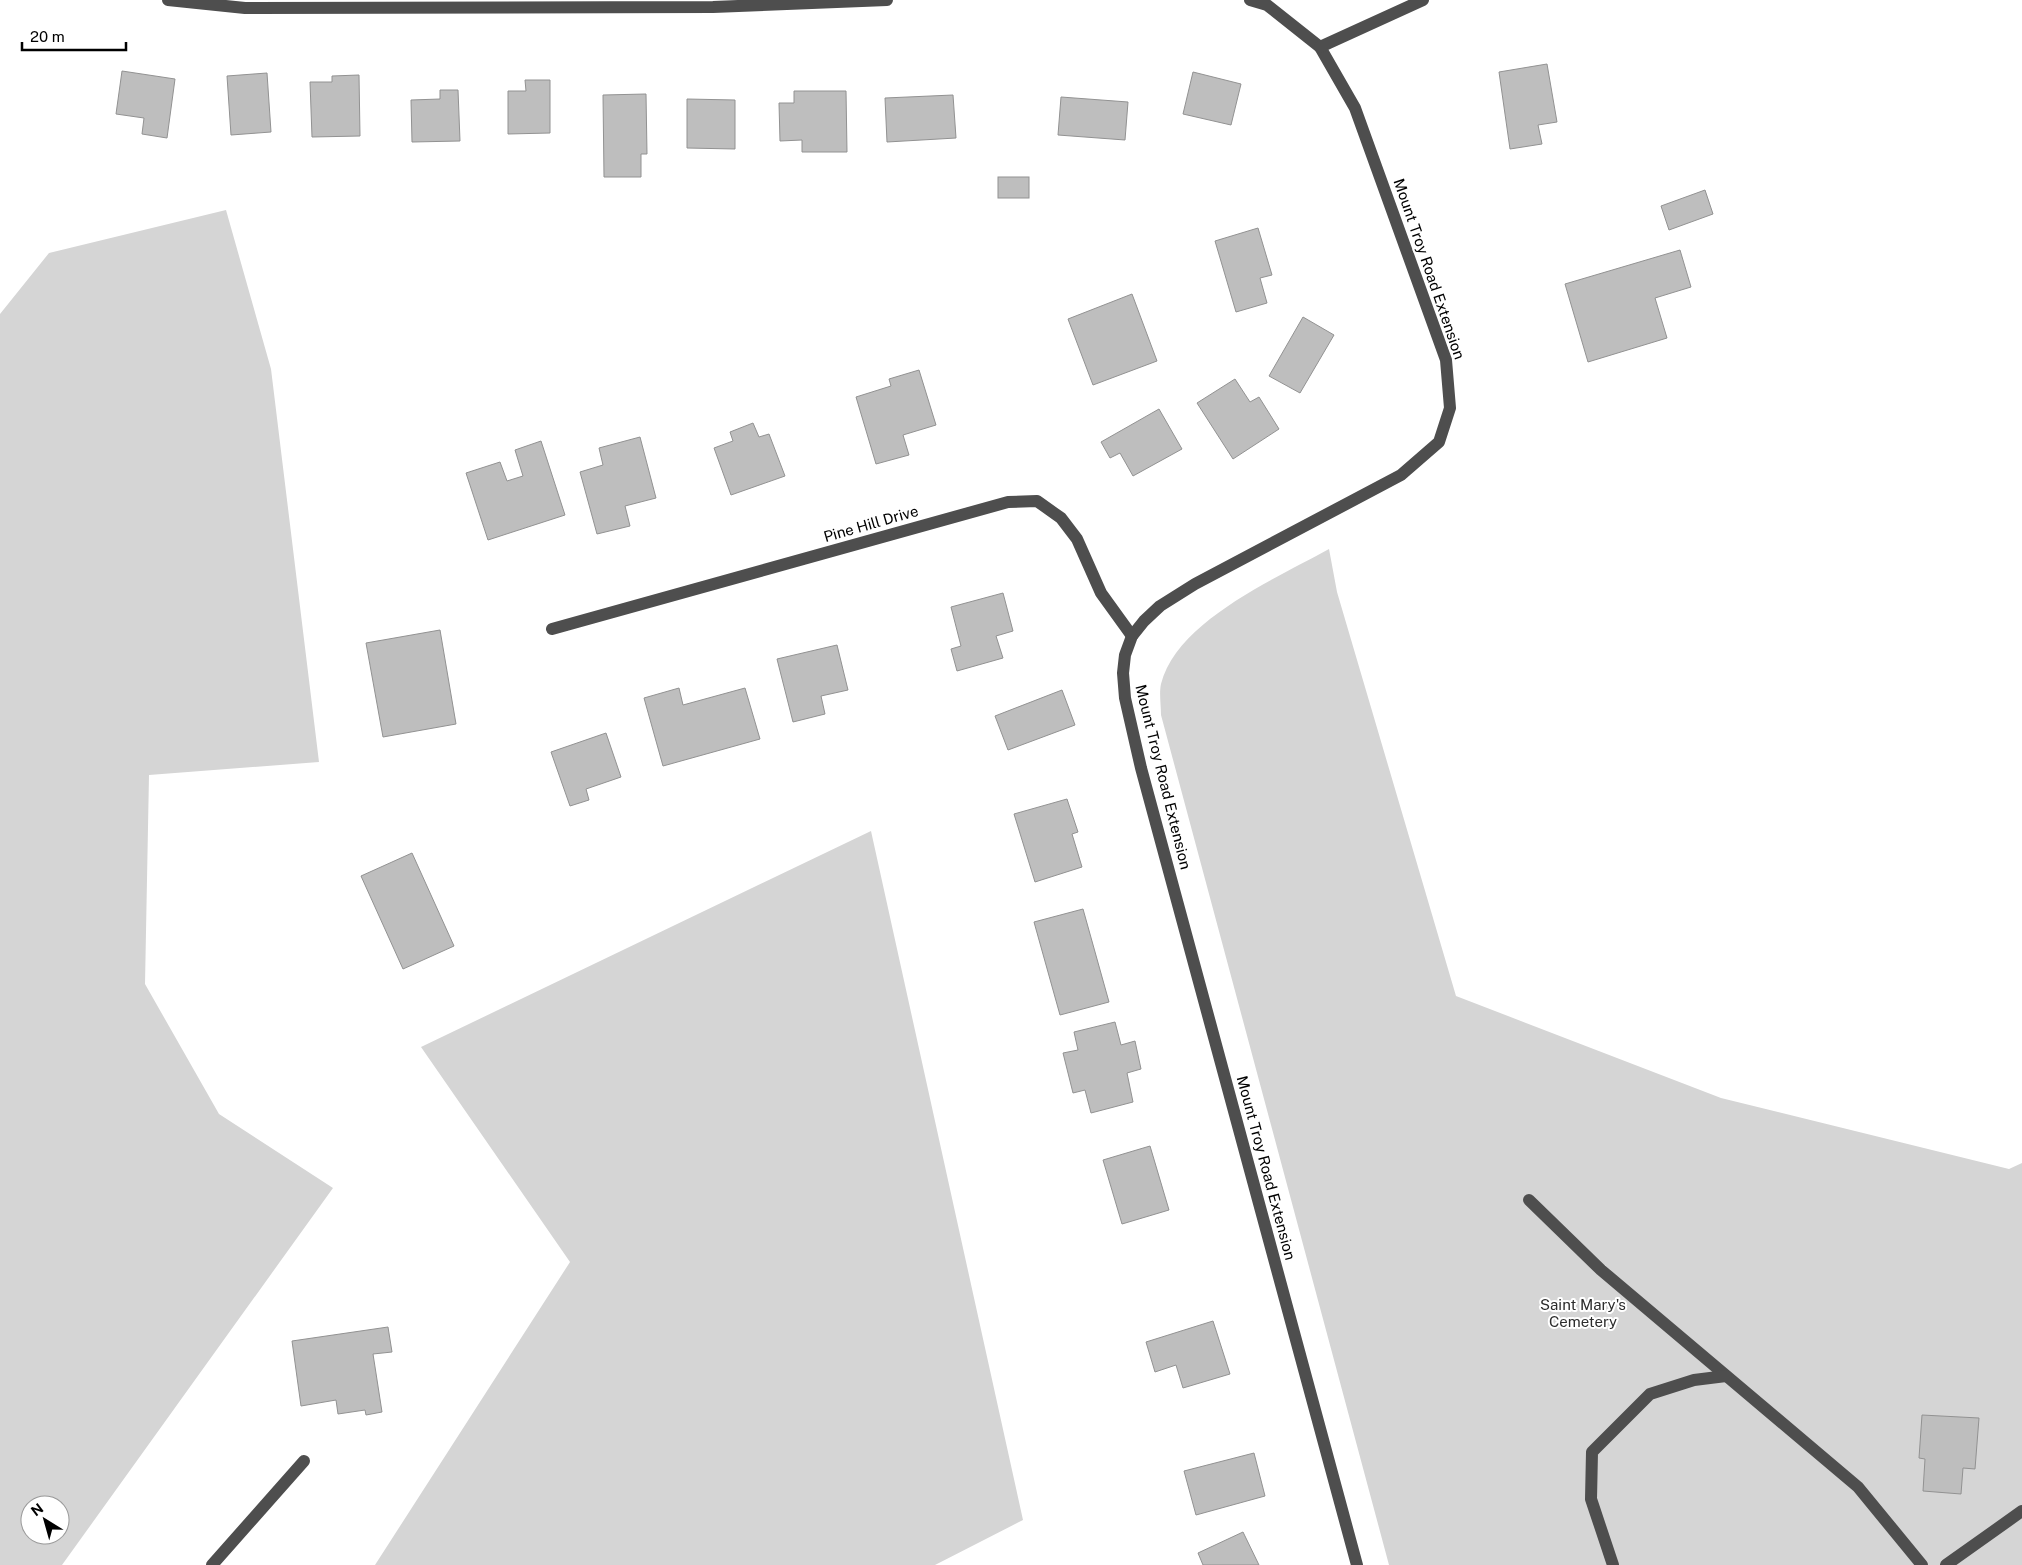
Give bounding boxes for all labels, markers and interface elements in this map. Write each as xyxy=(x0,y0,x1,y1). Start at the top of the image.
scale bar xyxy=(22,20,126,52)
text: 20 m xyxy=(30,28,65,45)
street label: Mount Troy Road Extension xyxy=(1391,176,1468,361)
street label: Pine Hill Drive xyxy=(822,502,920,545)
street label: Mount Troy Road Extension xyxy=(1132,683,1195,871)
street label: Mount Troy Road Extension xyxy=(1234,1074,1299,1262)
park label: Saint Mary's Cemetery xyxy=(1540,1296,1626,1330)
north arrow xyxy=(20,1495,70,1545)
text: N xyxy=(28,1500,46,1519)

